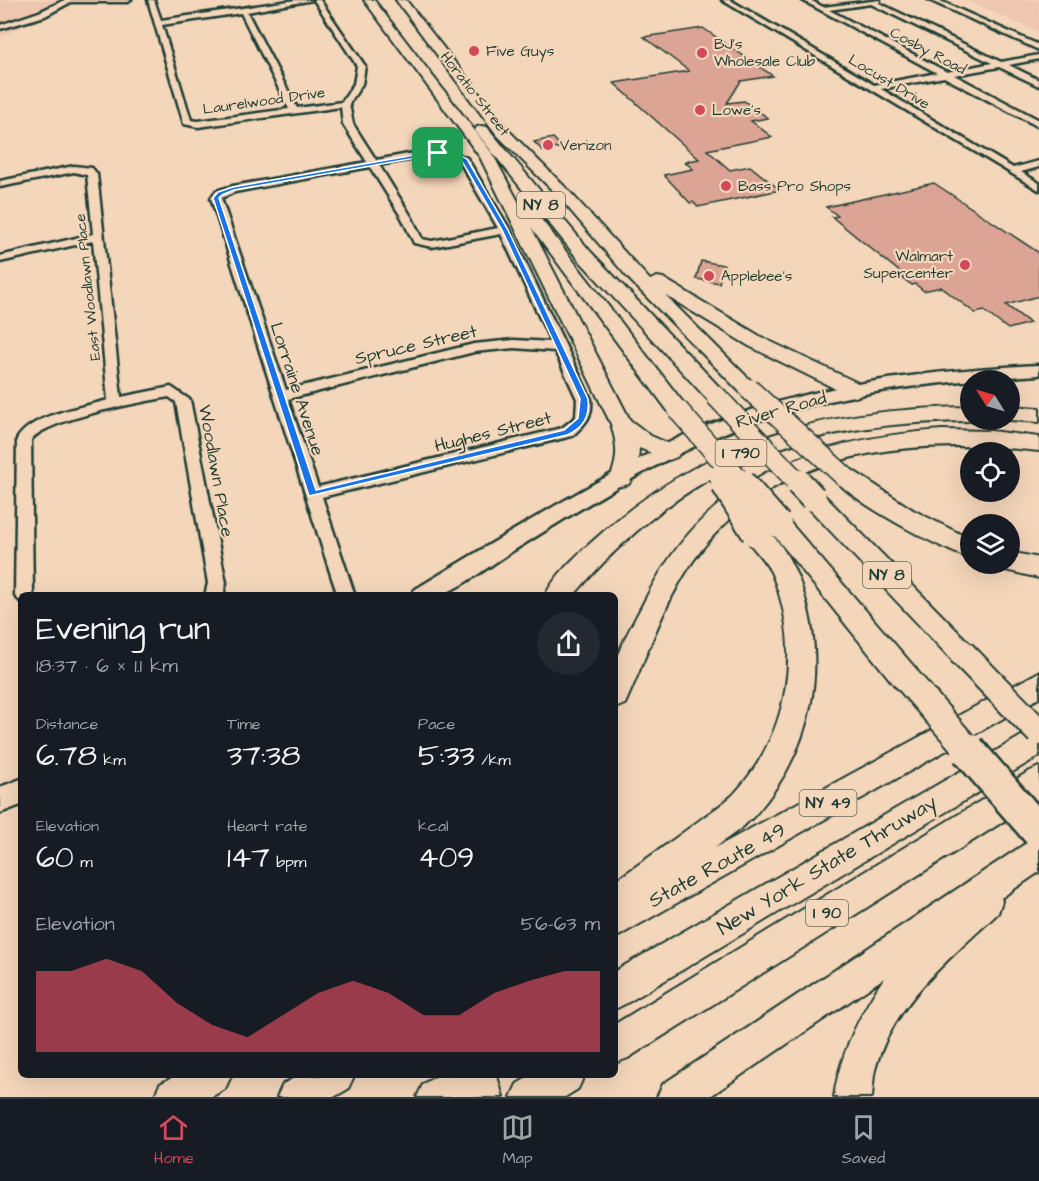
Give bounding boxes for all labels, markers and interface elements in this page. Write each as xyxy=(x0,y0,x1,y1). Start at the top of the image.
street label: Cosby Road xyxy=(886,22,970,81)
place label: BJ's Wholesale Club xyxy=(714,34,816,72)
place label: Five Guys xyxy=(486,41,555,63)
marker: Five Guys xyxy=(467,44,481,58)
marker: BJ's Wholesale Club xyxy=(695,46,709,60)
street label: Horatio Street xyxy=(435,47,515,141)
street label: Locust Drive xyxy=(844,49,934,115)
street label: Laurelwood Drive xyxy=(202,82,326,120)
place label: Lowe's xyxy=(712,100,761,121)
marker: Lowe's xyxy=(693,103,707,117)
pin xyxy=(412,127,463,178)
place label: Verizon xyxy=(560,135,612,156)
icon: arrive xyxy=(421,136,454,169)
marker: Verizon xyxy=(541,138,555,152)
place label: Bass Pro Shops xyxy=(738,176,851,197)
marker: Bass Pro Shops xyxy=(719,179,733,193)
road number: NY 8 xyxy=(517,192,565,218)
street label: East Woodlawn Place xyxy=(70,213,106,361)
place label: Walmart Supercenter xyxy=(863,246,953,284)
marker: Walmart Supercenter xyxy=(958,258,972,272)
place label: Applebee's xyxy=(721,266,793,287)
marker: Applebee's xyxy=(702,269,716,283)
street label: Lorraine Avenue xyxy=(264,319,330,459)
street label: Spruce Street xyxy=(353,319,480,371)
north arrow xyxy=(960,370,1020,430)
map controls xyxy=(960,370,1020,574)
street label: River Road xyxy=(733,385,829,435)
street label: Woodlawn Place xyxy=(192,403,240,539)
street label: Hughes Street xyxy=(432,405,555,460)
road number: I 790 xyxy=(716,440,766,466)
button: locate xyxy=(960,442,1020,502)
button: layers xyxy=(960,514,1020,574)
road number: NY 8 xyxy=(863,562,911,588)
text: Evening run xyxy=(36,606,210,652)
button: share xyxy=(537,612,600,675)
text: 18:37 · 6 × 1.1 km xyxy=(36,652,178,680)
text: Distance xyxy=(36,713,98,735)
text: Time xyxy=(227,713,261,735)
text: Pace xyxy=(418,713,455,735)
text: 6.78 xyxy=(36,735,97,777)
text: 37:38 xyxy=(227,735,300,777)
text: 5:33 xyxy=(418,735,475,777)
text: km xyxy=(97,749,126,771)
text: /km xyxy=(475,749,511,771)
street label: New York State Thruway xyxy=(712,788,944,944)
road number: NY 49 xyxy=(800,790,856,816)
text: Elevation xyxy=(36,815,99,837)
text: Heart rate xyxy=(227,815,307,837)
text: kcal xyxy=(418,815,449,837)
street label: State Route 49 xyxy=(643,815,791,915)
text: 60 xyxy=(36,837,74,879)
text: 147 xyxy=(227,837,270,879)
text: 409 xyxy=(418,837,474,879)
text: m xyxy=(74,851,93,873)
text: bpm xyxy=(270,851,306,873)
road number: I 90 xyxy=(806,900,848,926)
text: Elevation xyxy=(36,910,115,938)
text: 56–63 m xyxy=(521,910,600,938)
tab: Home xyxy=(154,1111,194,1169)
tab: Map xyxy=(501,1111,534,1169)
tab: Saved xyxy=(842,1111,885,1169)

